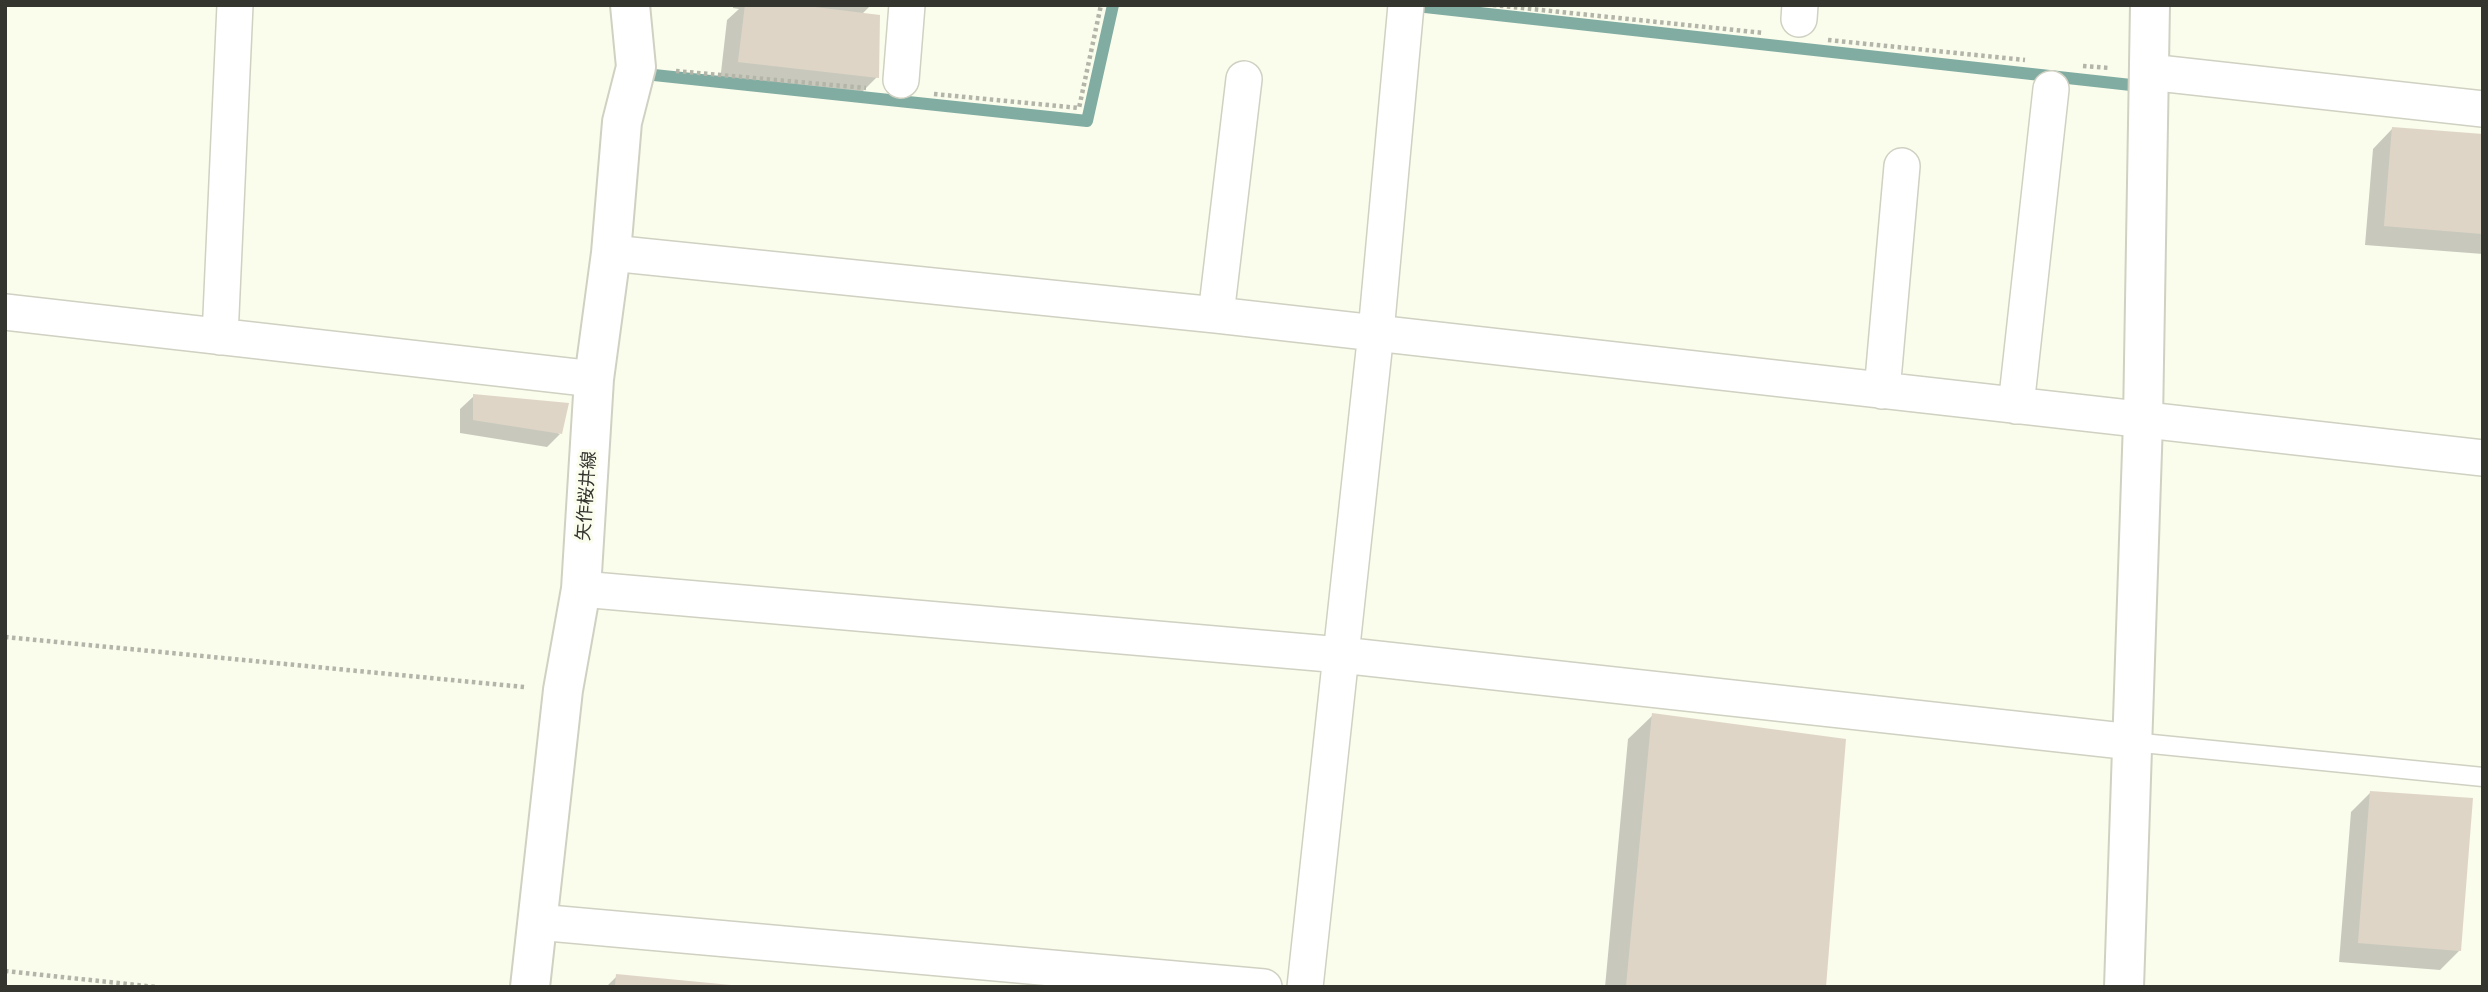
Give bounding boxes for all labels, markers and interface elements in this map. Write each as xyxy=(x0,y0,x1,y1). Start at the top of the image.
street label: 矢作桜井線 xyxy=(573,450,601,542)

